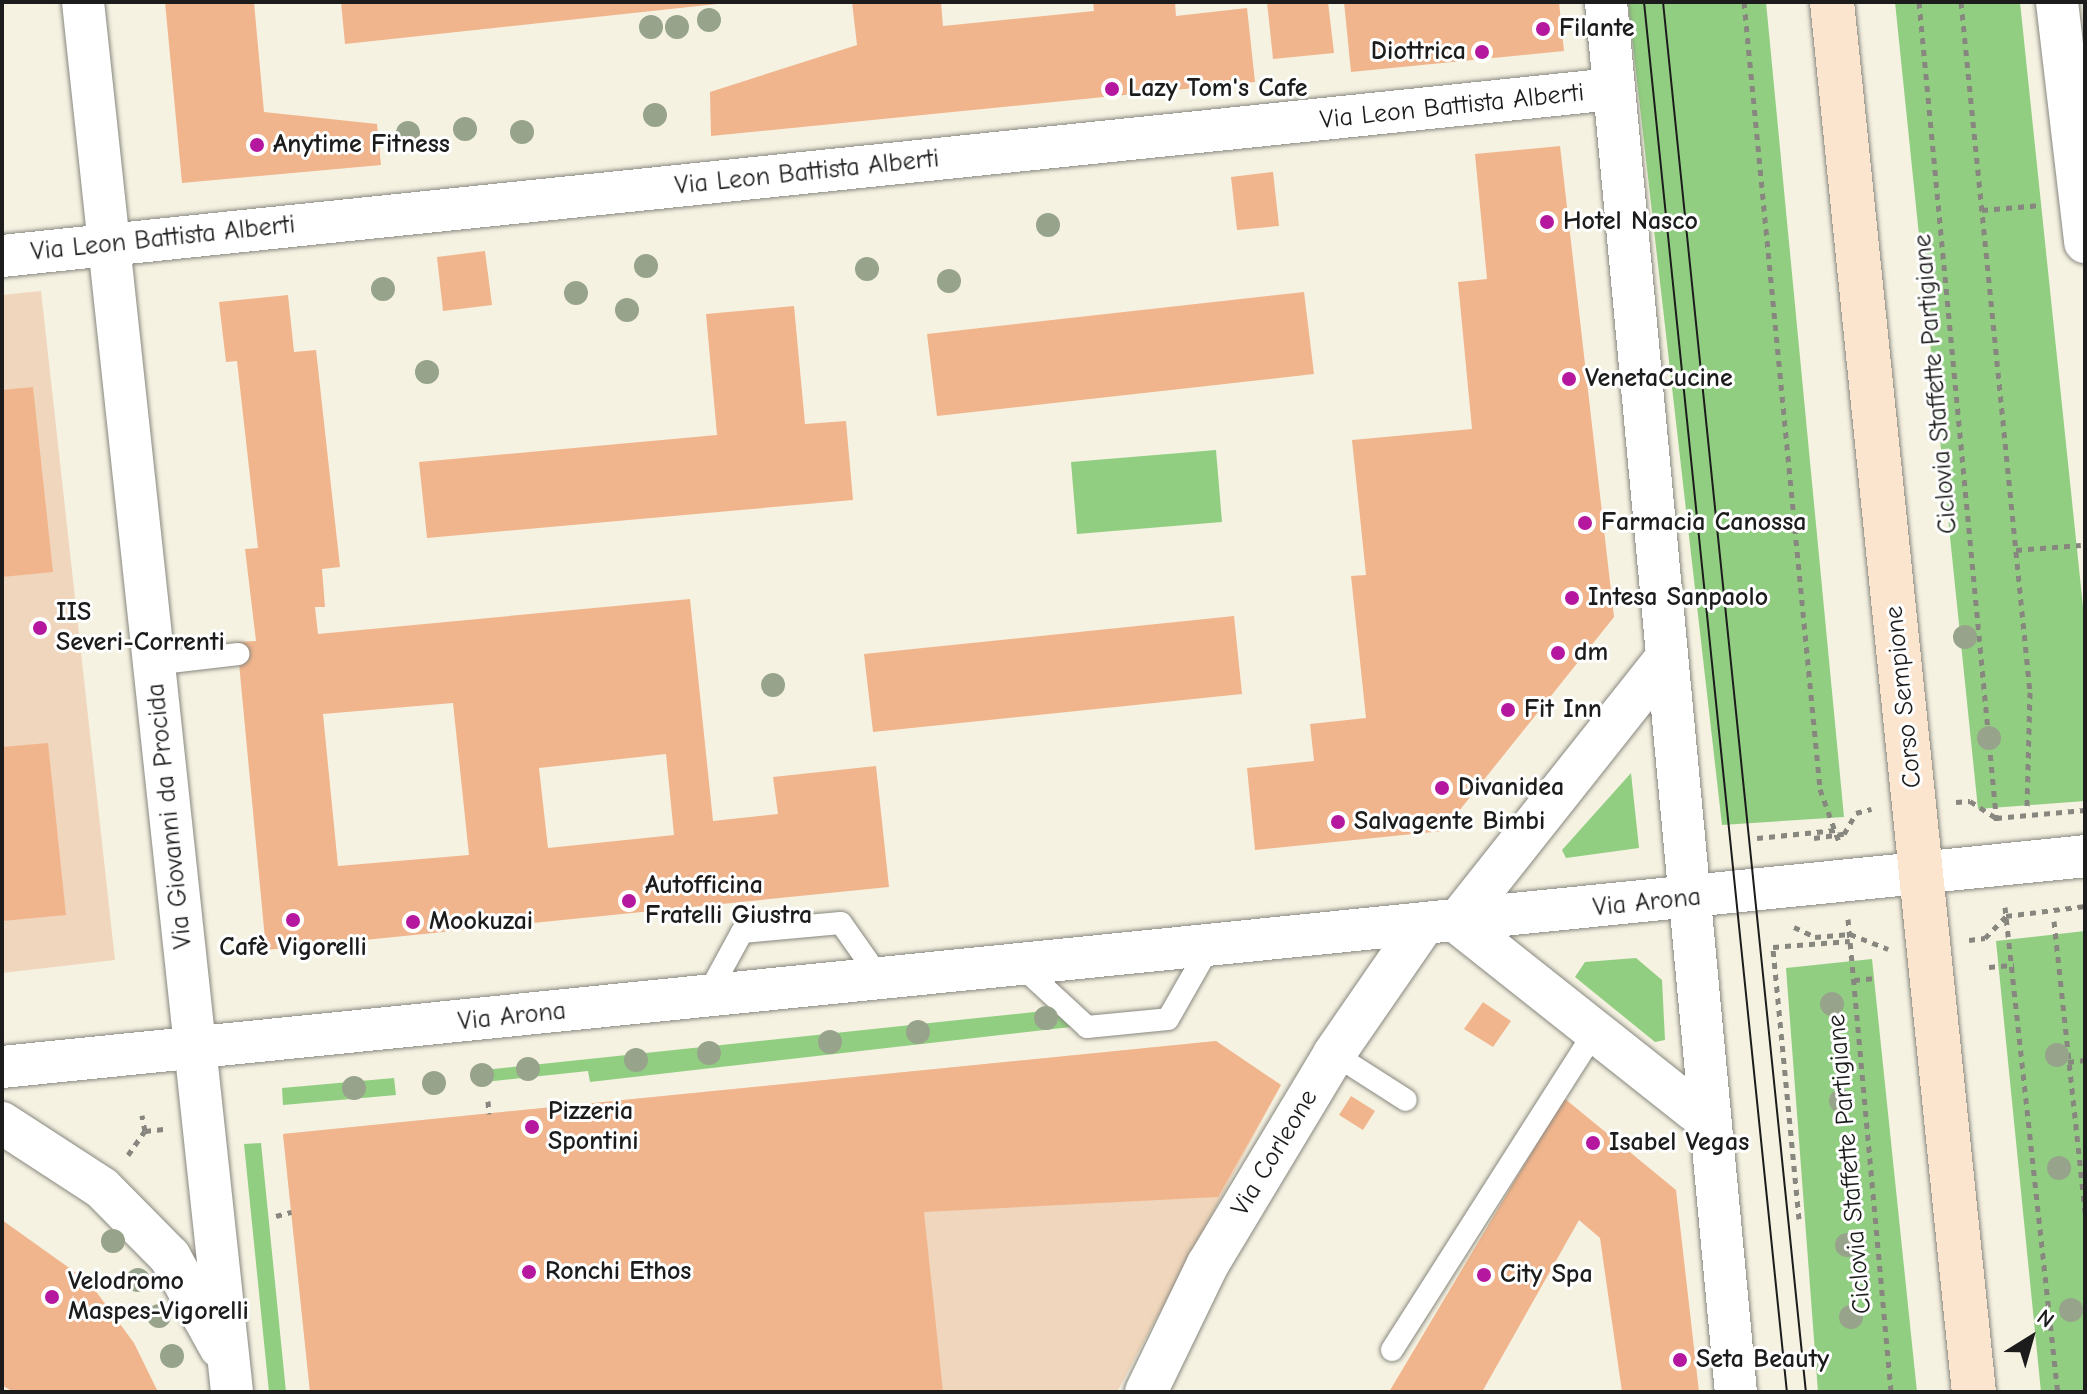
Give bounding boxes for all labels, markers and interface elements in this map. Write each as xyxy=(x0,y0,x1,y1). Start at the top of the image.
place label: Filante xyxy=(1559,13,1635,45)
marker: Filante xyxy=(1534,20,1552,38)
place label: Diottrica xyxy=(1371,36,1466,68)
marker: Diottrica xyxy=(1473,43,1491,61)
place label: Lazy Tom's Cafe xyxy=(1128,73,1308,105)
street label: Via Leon Battista Alberti xyxy=(1318,78,1586,136)
marker: Lazy Tom's Cafe xyxy=(1103,80,1121,98)
place label: Anytime Fitness xyxy=(273,129,450,161)
marker: Anytime Fitness xyxy=(248,136,266,154)
street label: Via Leon Battista Alberti xyxy=(673,144,941,202)
place label: Hotel Nasco xyxy=(1563,206,1698,238)
street label: Via Leon Battista Alberti xyxy=(29,210,297,268)
marker: Hotel Nasco xyxy=(1538,213,1556,231)
street label: Ciclovia Staffette Partigiane xyxy=(1907,233,1965,535)
place label: VenetaCucine xyxy=(1585,363,1733,395)
marker: VenetaCucine xyxy=(1560,370,1578,388)
place label: Farmacia Canossa xyxy=(1601,507,1806,539)
marker: Farmacia Canossa xyxy=(1576,514,1594,532)
place label: Intesa Sanpaolo xyxy=(1588,582,1768,614)
marker: Intesa Sanpaolo xyxy=(1563,589,1581,607)
place label: IIS Severi-Correnti xyxy=(56,597,225,658)
street label: Corso Sempione xyxy=(1879,604,1929,790)
marker: IIS Severi-Correnti xyxy=(31,619,49,637)
place label: dm xyxy=(1574,637,1608,669)
marker: dm xyxy=(1549,644,1567,662)
street label: Via Giovanni da Procida xyxy=(141,682,199,950)
place label: Fit Inn xyxy=(1524,694,1602,726)
marker: Fit Inn xyxy=(1499,701,1517,719)
place label: Divanidea xyxy=(1458,772,1564,804)
marker: Divanidea xyxy=(1433,779,1451,797)
place label: Salvagente Bimbi xyxy=(1354,806,1545,838)
marker: Salvagente Bimbi xyxy=(1329,813,1347,831)
place label: Autofficina Fratelli Giustra xyxy=(645,870,812,932)
street label: Via Arona xyxy=(1591,882,1703,924)
marker: Autofficina Fratelli Giustra xyxy=(620,892,638,910)
place label: Mookuzai xyxy=(429,906,533,938)
marker: Cafè Vigorelli xyxy=(284,911,302,929)
marker: Mookuzai xyxy=(404,913,422,931)
place label: Cafè Vigorelli xyxy=(219,932,367,964)
street label: Via Arona xyxy=(456,996,568,1038)
street label: Ciclovia Staffette Partigiane xyxy=(1821,1013,1879,1315)
street label: Via Corleone xyxy=(1225,1084,1325,1222)
place label: Pizzeria Spontini xyxy=(548,1096,639,1158)
marker: Pizzeria Spontini xyxy=(523,1118,541,1136)
place label: Isabel Vegas xyxy=(1609,1127,1749,1159)
marker: Isabel Vegas xyxy=(1584,1134,1602,1152)
place label: Ronchi Ethos xyxy=(545,1256,691,1288)
place label: City Spa xyxy=(1500,1259,1593,1291)
marker: Ronchi Ethos xyxy=(520,1263,538,1281)
place label: Velodromo Maspes-Vigorelli xyxy=(68,1266,249,1328)
marker: City Spa xyxy=(1475,1266,1493,1284)
marker: Velodromo Maspes-Vigorelli xyxy=(43,1288,61,1306)
north arrow xyxy=(1991,1298,2071,1378)
text: N xyxy=(2032,1304,2059,1334)
place label: Seta Beauty xyxy=(1696,1344,1829,1376)
marker: Seta Beauty xyxy=(1671,1351,1689,1369)

